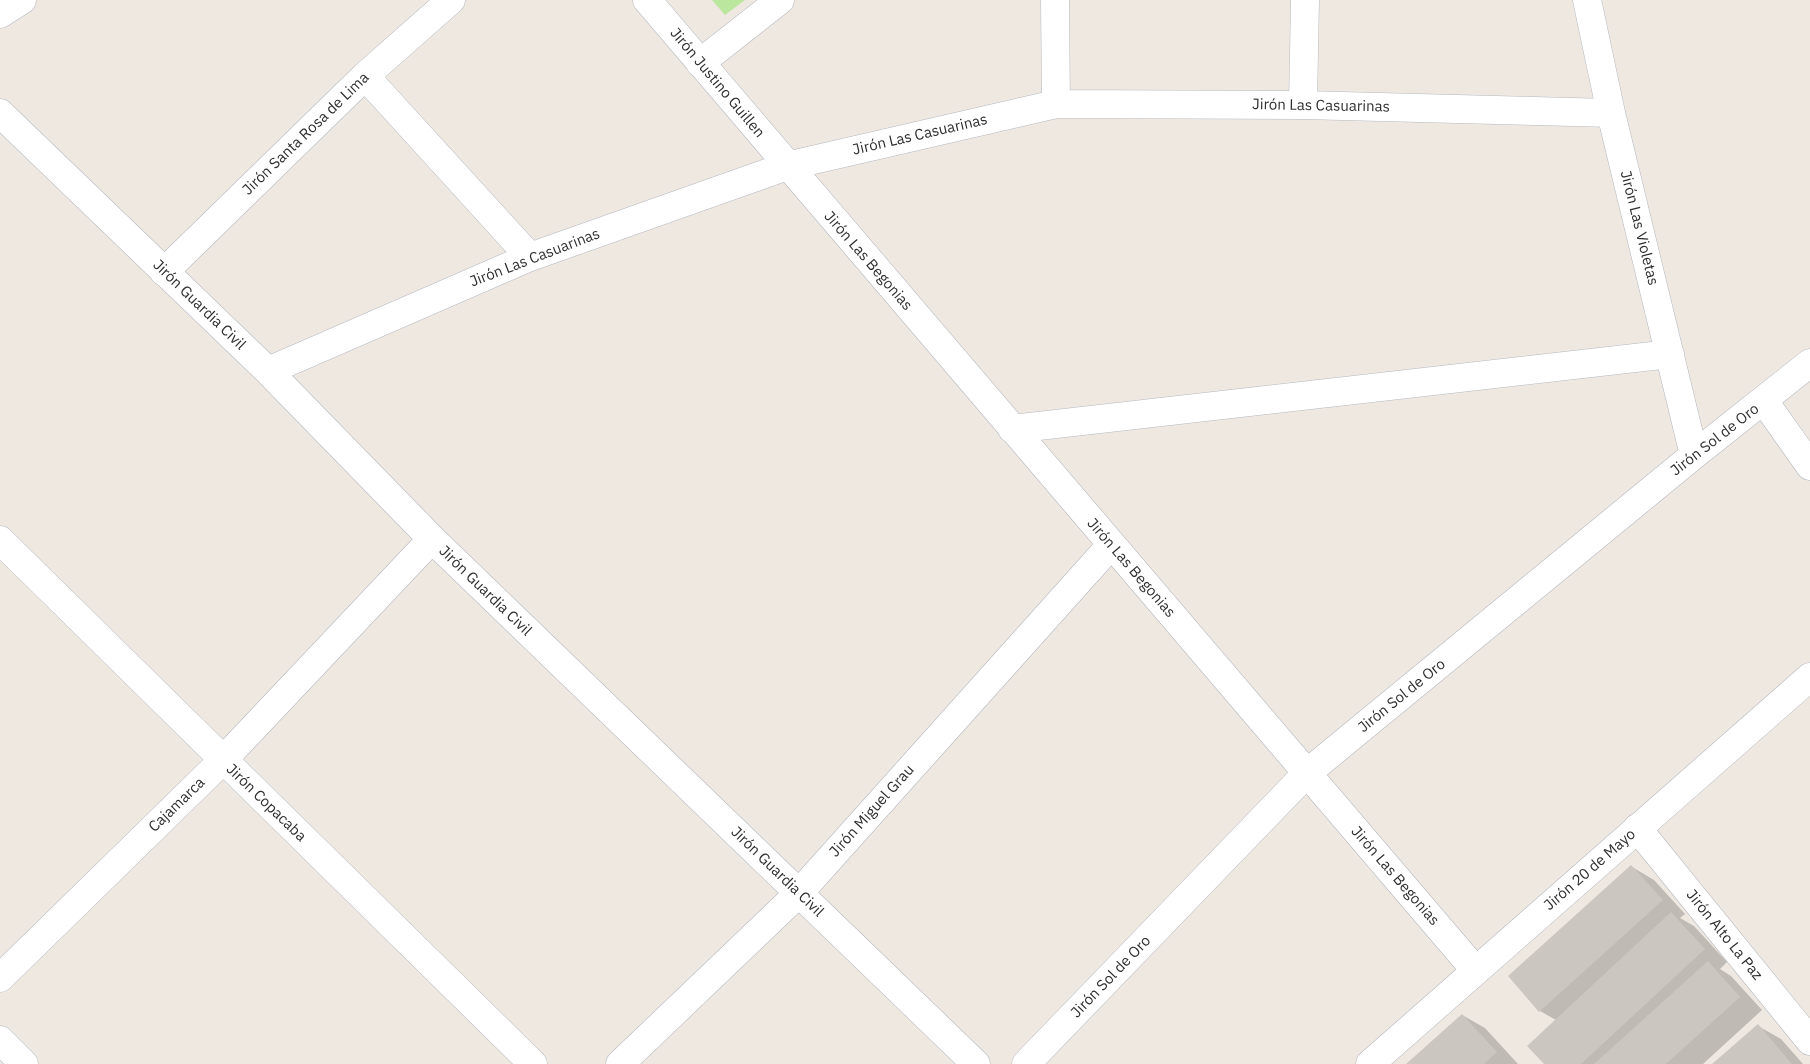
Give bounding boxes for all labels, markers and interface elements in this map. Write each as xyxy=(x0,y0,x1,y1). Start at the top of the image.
street label: Jirón Justino Guillen xyxy=(666,24,768,142)
street label: Jirón Santa Rosa de Lima xyxy=(239,69,373,199)
street label: Jirón Las Casuarinas xyxy=(1252,96,1390,116)
street label: Jirón Las Casuarinas xyxy=(851,111,989,159)
street label: Jirón Las Violetas xyxy=(1616,169,1662,287)
street label: Jirón Las Begonias xyxy=(820,208,916,314)
street label: Jirón Las Casuarinas xyxy=(467,225,603,291)
street label: Jirón Guardia Civil xyxy=(149,256,249,354)
street label: Jirón Sol de Oro xyxy=(1667,400,1763,480)
street label: Jirón Las Begonias xyxy=(1083,515,1179,621)
street label: Jirón Guardia Civil xyxy=(435,542,535,640)
street label: Jirón Sol de Oro xyxy=(1355,655,1449,737)
street label: Jirón Copacaba xyxy=(222,760,310,846)
street label: Jirón Miguel Grau xyxy=(826,761,918,861)
street label: Cajamarca xyxy=(145,774,209,836)
street label: Jirón Guardia Civil xyxy=(727,823,827,921)
street label: Jirón Las Begonias xyxy=(1347,823,1443,929)
street label: Jirón 20 de Mayo xyxy=(1541,825,1639,915)
street label: Jirón Alto La Paz xyxy=(1682,886,1766,984)
street label: Jirón Sol de Oro xyxy=(1067,932,1155,1022)

